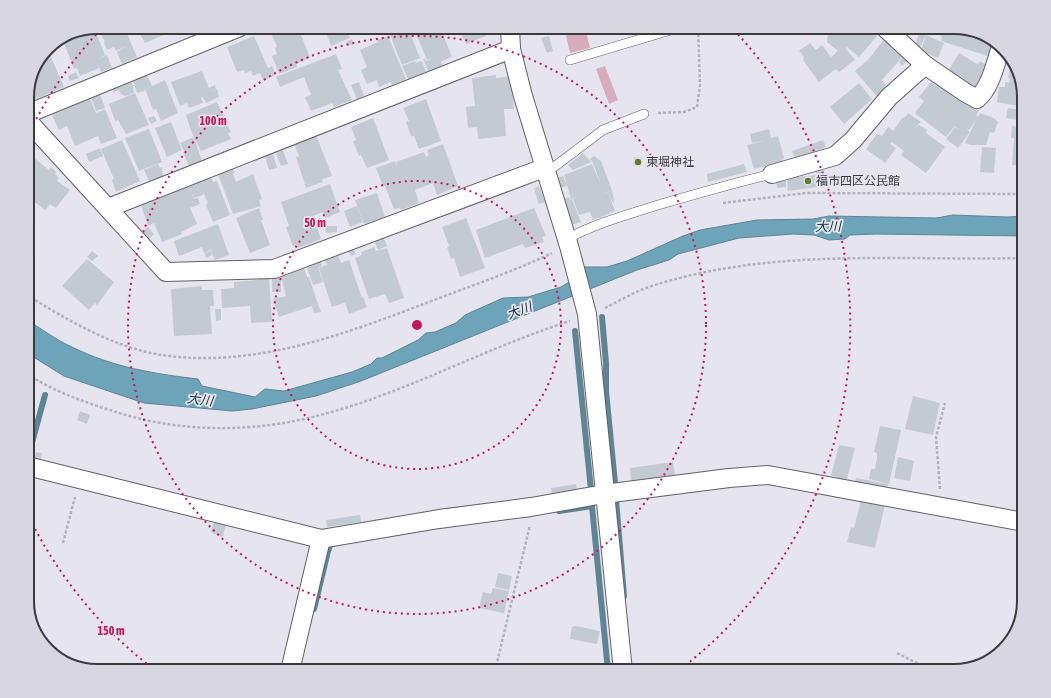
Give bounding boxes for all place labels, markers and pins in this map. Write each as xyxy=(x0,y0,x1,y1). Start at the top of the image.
place label: 東堀神社 xyxy=(646,155,694,169)
marker: 東堀神社 xyxy=(633,157,643,167)
place label: 福市四区公民館 xyxy=(816,174,900,188)
marker: 福市四区公民館 xyxy=(803,176,813,186)
centre of rings xyxy=(410,318,424,332)

